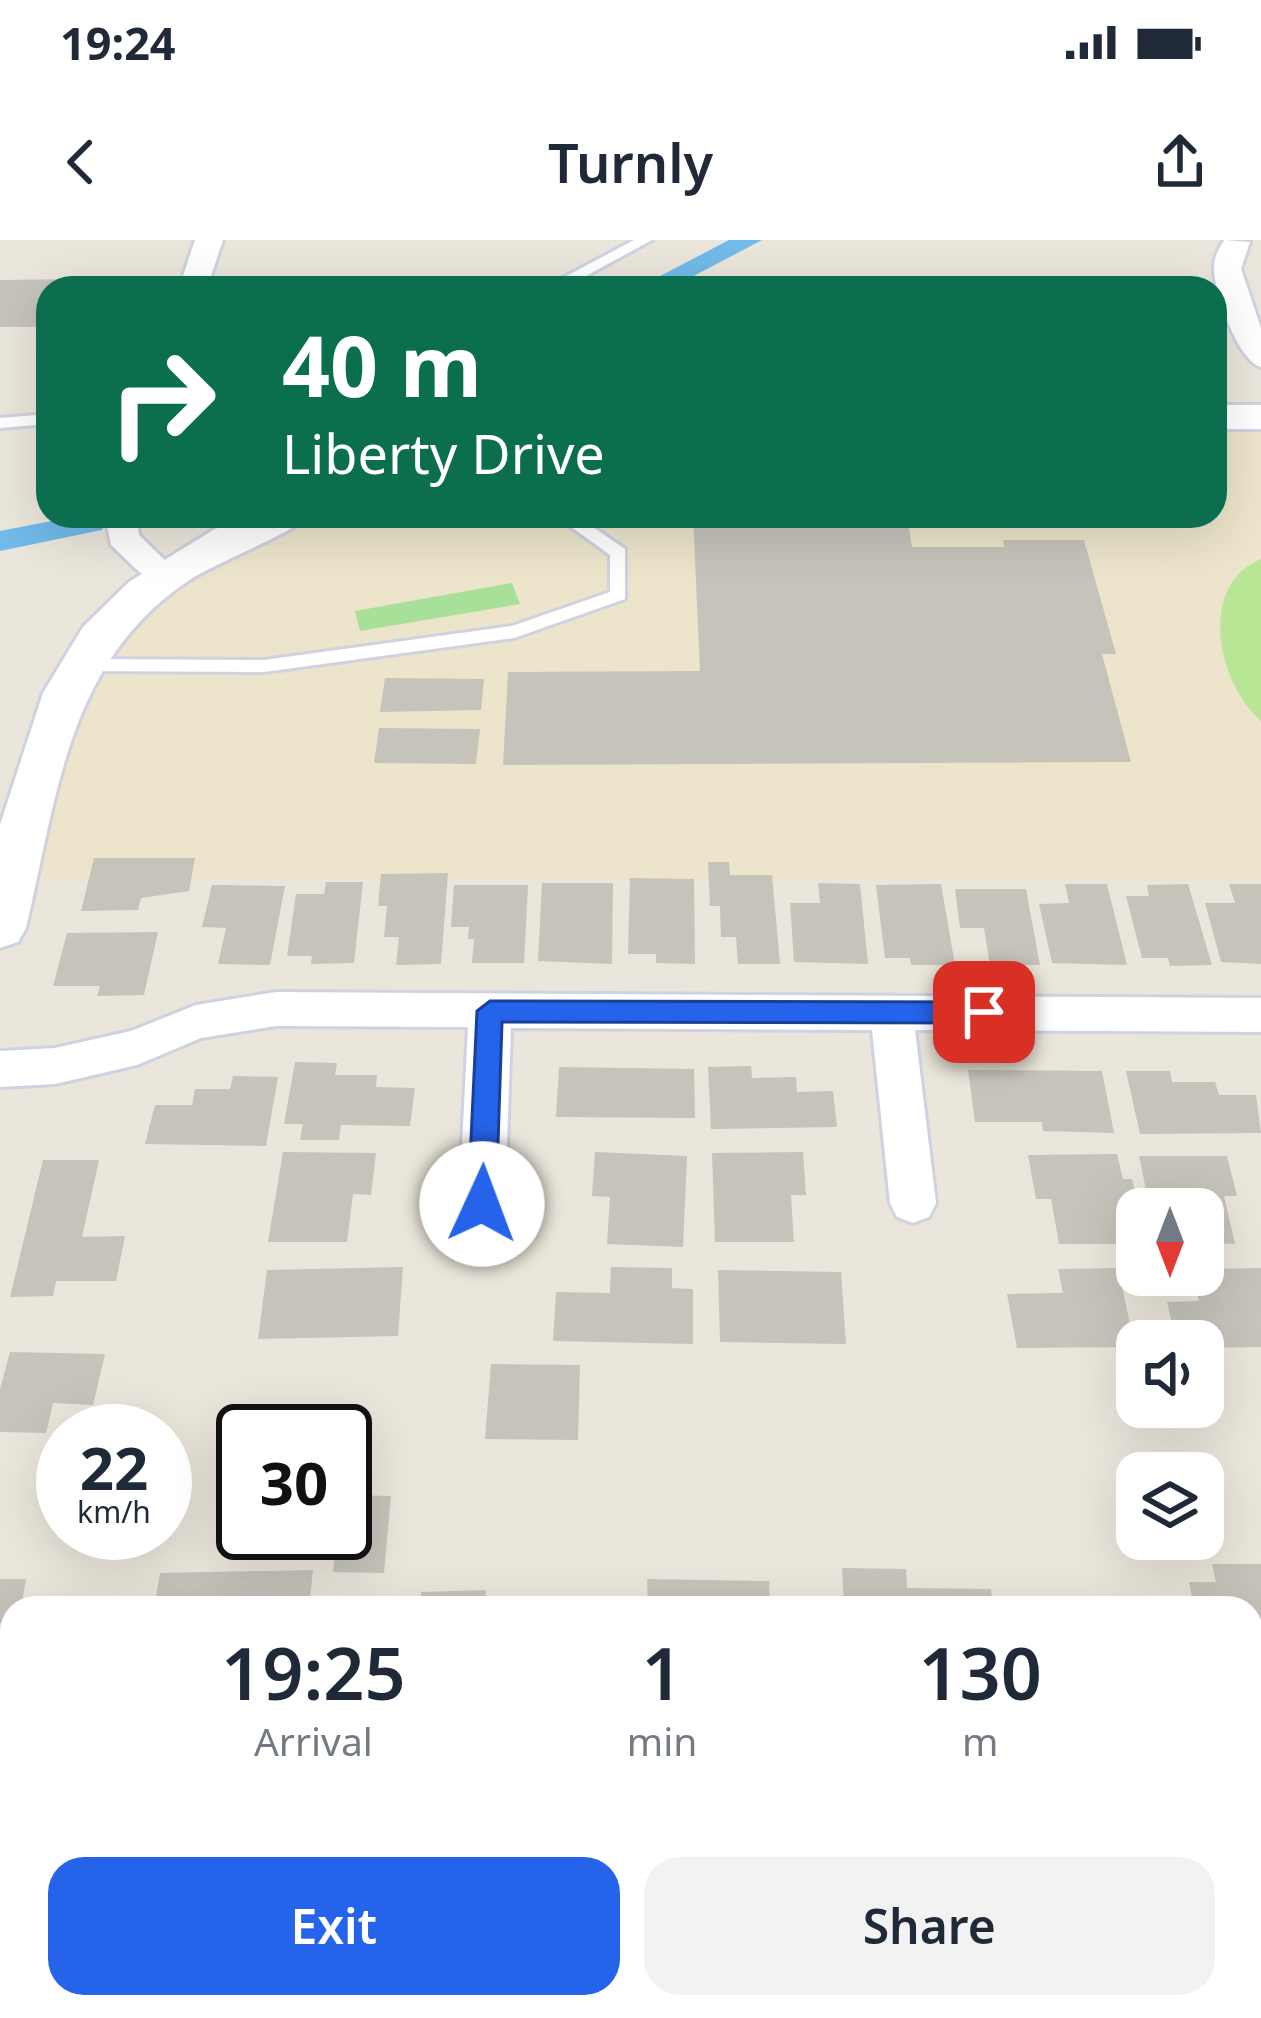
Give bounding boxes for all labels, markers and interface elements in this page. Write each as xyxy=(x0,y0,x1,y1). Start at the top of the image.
text: 19:24 xyxy=(60,12,176,73)
text: Turnly xyxy=(548,125,713,199)
icon: back xyxy=(48,129,114,195)
icon: share xyxy=(1147,129,1213,195)
text: 40 m xyxy=(282,307,482,422)
icon: right xyxy=(84,324,240,480)
text: Liberty Drive xyxy=(282,416,605,490)
pin xyxy=(933,961,1035,1063)
icon: arrive xyxy=(951,979,1017,1045)
position arrow xyxy=(419,1141,545,1267)
north arrow xyxy=(1116,1188,1224,1296)
map controls xyxy=(1116,1188,1224,1560)
button: sound xyxy=(1116,1320,1224,1428)
speed limit sign: 30 xyxy=(216,1404,372,1560)
text: 22 xyxy=(80,1426,148,1508)
button: layers xyxy=(1116,1452,1224,1560)
text: km/h xyxy=(77,1491,151,1532)
text: 19:25 xyxy=(221,1623,406,1721)
text: 1 xyxy=(641,1623,683,1721)
text: 130 xyxy=(918,1623,1042,1721)
text: Arrival xyxy=(254,1714,373,1767)
text: min xyxy=(627,1714,697,1767)
text: m xyxy=(962,1714,998,1767)
button: Exit xyxy=(48,1857,620,1995)
button: Share xyxy=(644,1857,1215,1995)

